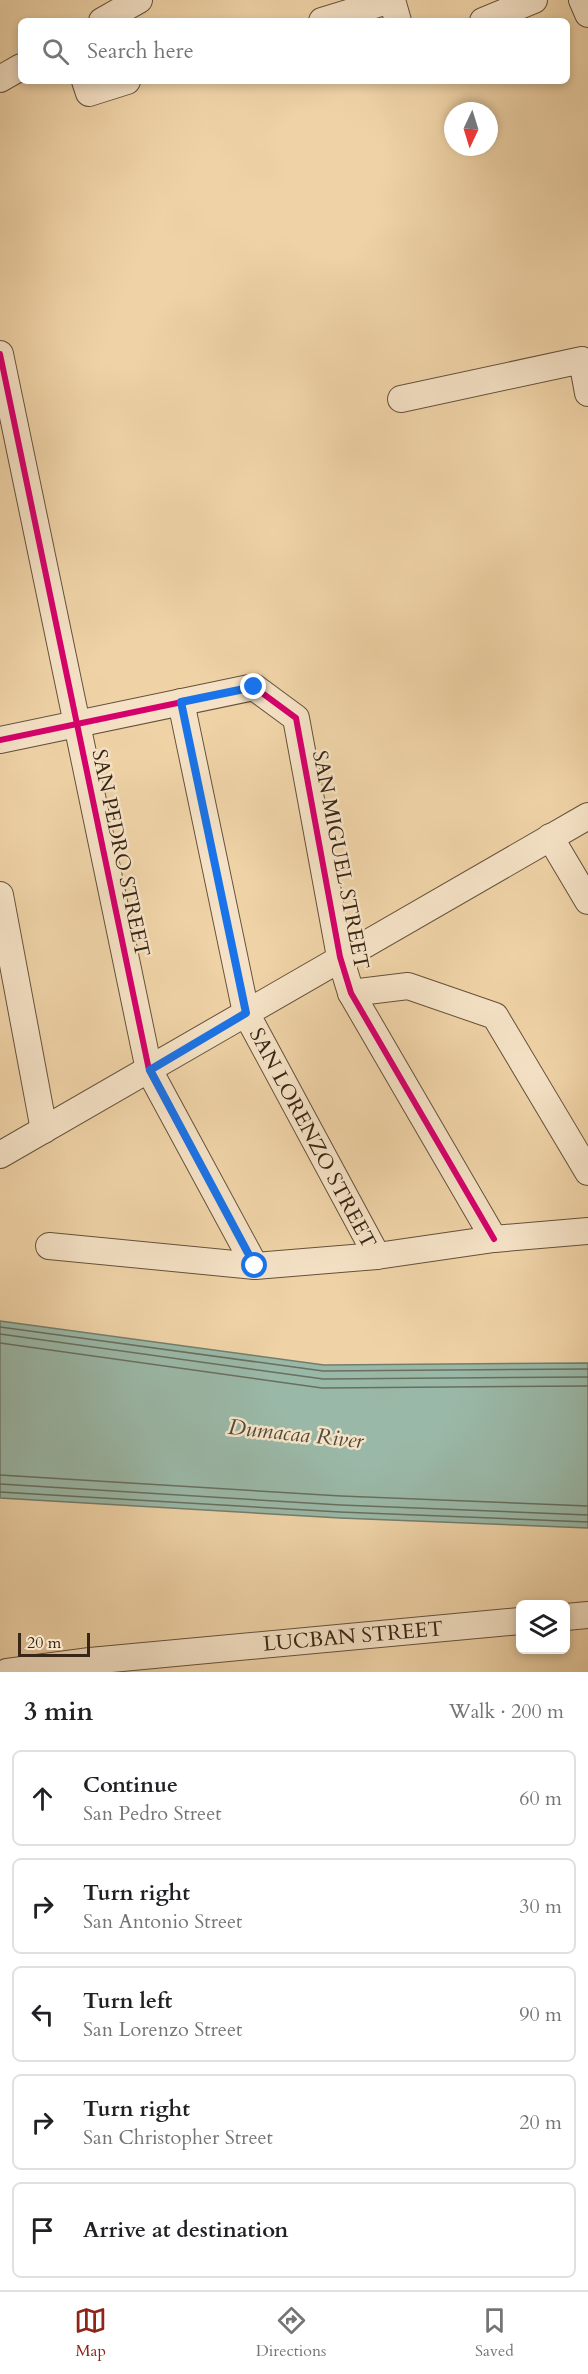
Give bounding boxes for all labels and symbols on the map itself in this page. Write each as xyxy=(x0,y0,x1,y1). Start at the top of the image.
north arrow xyxy=(444,102,498,156)
route end xyxy=(240,673,266,699)
street label: SAN PEDRO STREET xyxy=(84,747,157,960)
street label: SAN MIGUEL STREET xyxy=(305,748,376,972)
street label: SAN LORENZO STREET xyxy=(242,1023,383,1254)
route start xyxy=(241,1252,267,1278)
water label: Dumacaa River xyxy=(227,1412,366,1456)
street label: LUCBAN STREET xyxy=(262,1614,444,1659)
scale bar xyxy=(18,1630,90,1658)

